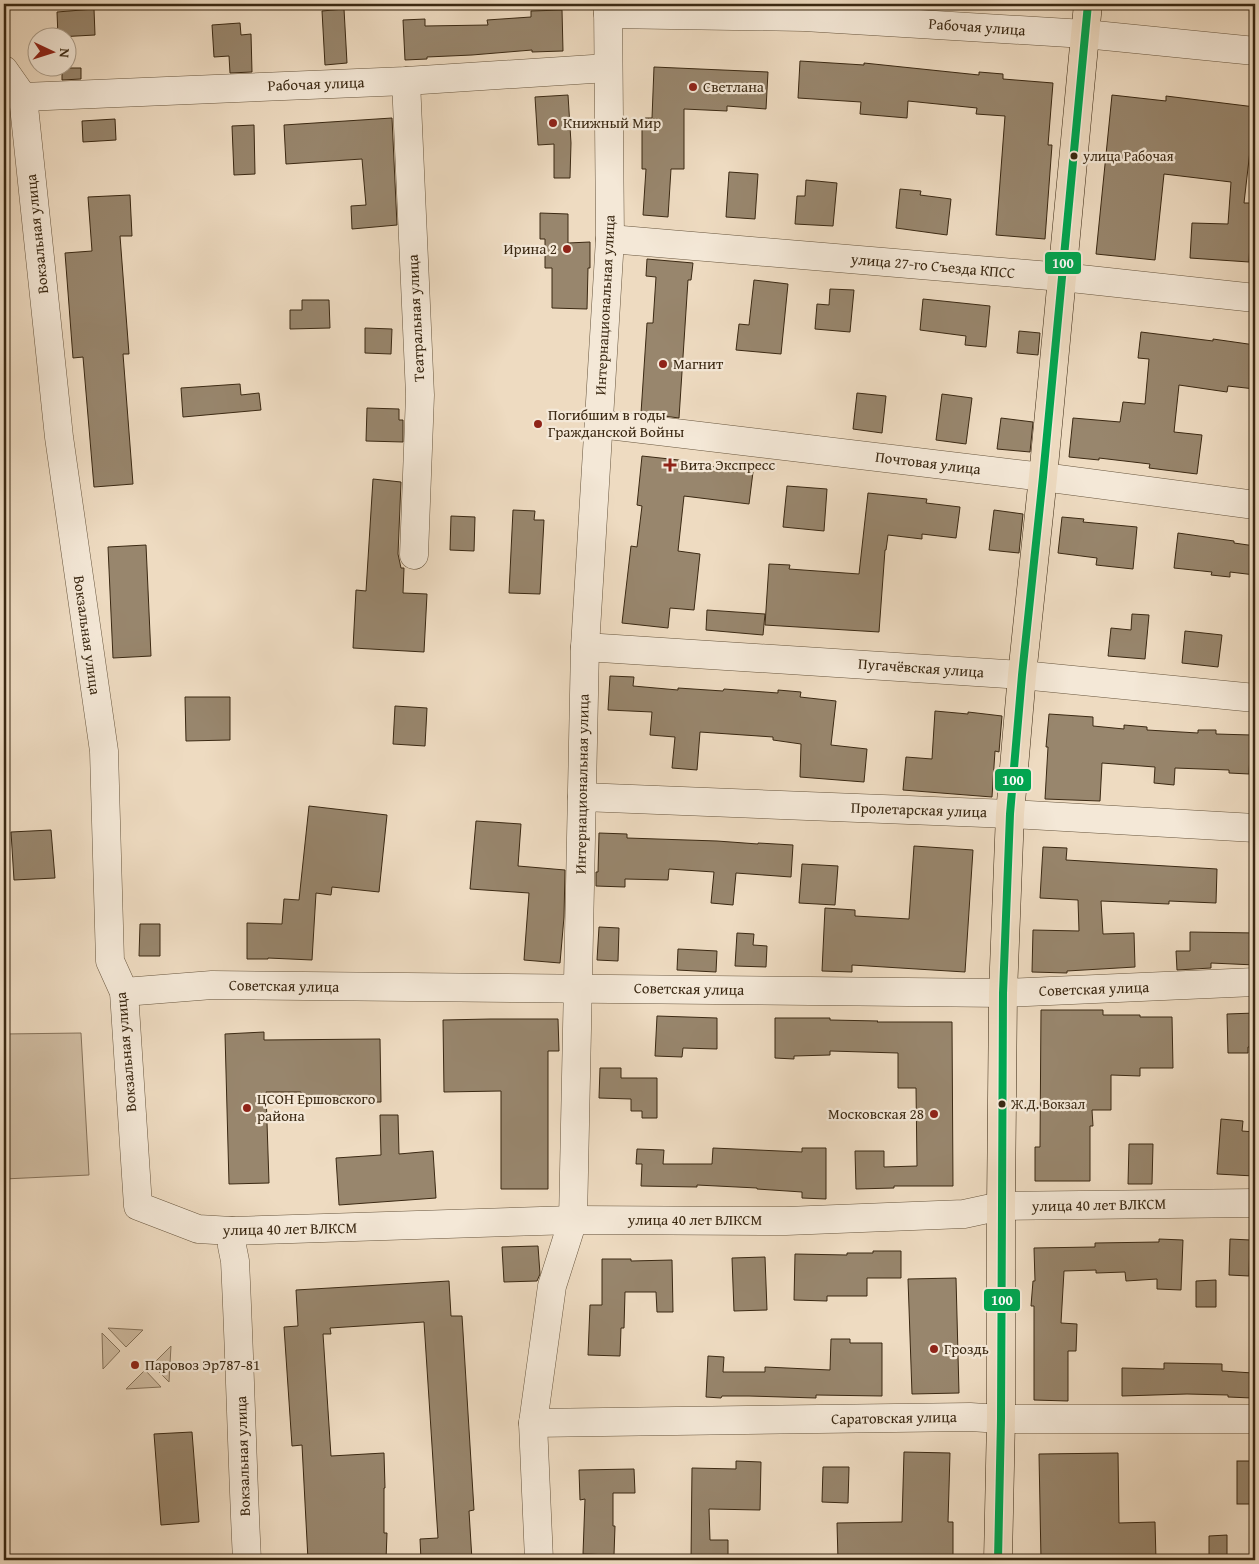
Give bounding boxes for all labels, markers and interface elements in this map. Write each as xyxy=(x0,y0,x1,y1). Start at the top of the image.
street label: Рабочая улица xyxy=(928,13,1027,40)
north arrow xyxy=(28,28,78,78)
text: N xyxy=(55,48,75,59)
street label: Рабочая улица xyxy=(267,71,366,96)
place label: Светлана xyxy=(703,76,765,97)
marker: Светлана xyxy=(687,81,699,93)
place label: Книжный Мир xyxy=(563,112,661,133)
marker: Книжный Мир xyxy=(547,117,559,129)
place label: улица Рабочая xyxy=(1082,146,1174,166)
marker: улица Рабочая xyxy=(1069,151,1079,161)
street label: Вокзальная улица xyxy=(20,172,53,295)
street label: Интернациональная улица xyxy=(589,213,620,396)
place label: Ирина 2 xyxy=(504,238,557,259)
marker: Ирина 2 xyxy=(561,243,573,255)
street label: улица 27-го Съезда КПСС xyxy=(849,248,1016,283)
line badge: 100 xyxy=(1044,251,1082,275)
street label: Театральная улица xyxy=(402,253,429,382)
text: 100 xyxy=(1052,253,1074,273)
place label: Магнит xyxy=(673,353,724,374)
marker: Магнит xyxy=(657,358,669,370)
place label: Погибшим в годы Гражданской Войны xyxy=(548,404,685,442)
marker: Погибшим в годы Гражданской Войны xyxy=(532,418,544,430)
street label: Почтовая улица xyxy=(874,446,983,479)
place label: Вита Экспресс xyxy=(680,454,775,475)
marker: Вита Экспресс xyxy=(664,459,676,471)
street label: Вокзальная улица xyxy=(69,574,106,697)
street label: Пугачёвская улица xyxy=(857,653,986,682)
street label: Интернациональная улица xyxy=(569,693,594,874)
line badge: 100 xyxy=(994,768,1032,792)
text: 100 xyxy=(1002,770,1024,790)
street label: Пролетарская улица xyxy=(851,797,988,822)
street label: Советская улица xyxy=(229,974,340,997)
street label: Советская улица xyxy=(1038,976,1150,1001)
street label: Советская улица xyxy=(634,977,745,1000)
street label: Вокзальная улица xyxy=(110,990,141,1113)
place label: ЦСОН Ершовского района xyxy=(257,1088,376,1126)
place label: Ж.Д. Вокзал xyxy=(1010,1094,1085,1114)
marker: Ж.Д. Вокзал xyxy=(997,1099,1007,1109)
marker: ЦСОН Ершовского района xyxy=(241,1102,253,1114)
place label: Московская 28 xyxy=(828,1103,924,1124)
marker: Московская 28 xyxy=(928,1108,940,1120)
street label: улица 40 лет ВЛКСМ xyxy=(1031,1193,1167,1216)
street label: улица 40 лет ВЛКСМ xyxy=(627,1209,762,1230)
street label: улица 40 лет ВЛКСМ xyxy=(222,1217,358,1240)
line badge: 100 xyxy=(983,1288,1021,1312)
text: 100 xyxy=(991,1290,1013,1310)
place label: Гроздь xyxy=(944,1338,989,1359)
marker: Гроздь xyxy=(928,1343,940,1355)
place label: Паровоз Эр787-81 xyxy=(145,1354,260,1375)
marker: Паровоз Эр787-81 xyxy=(129,1359,141,1371)
street label: Вокзальная улица xyxy=(230,1395,255,1516)
street label: Саратовская улица xyxy=(831,1406,958,1429)

